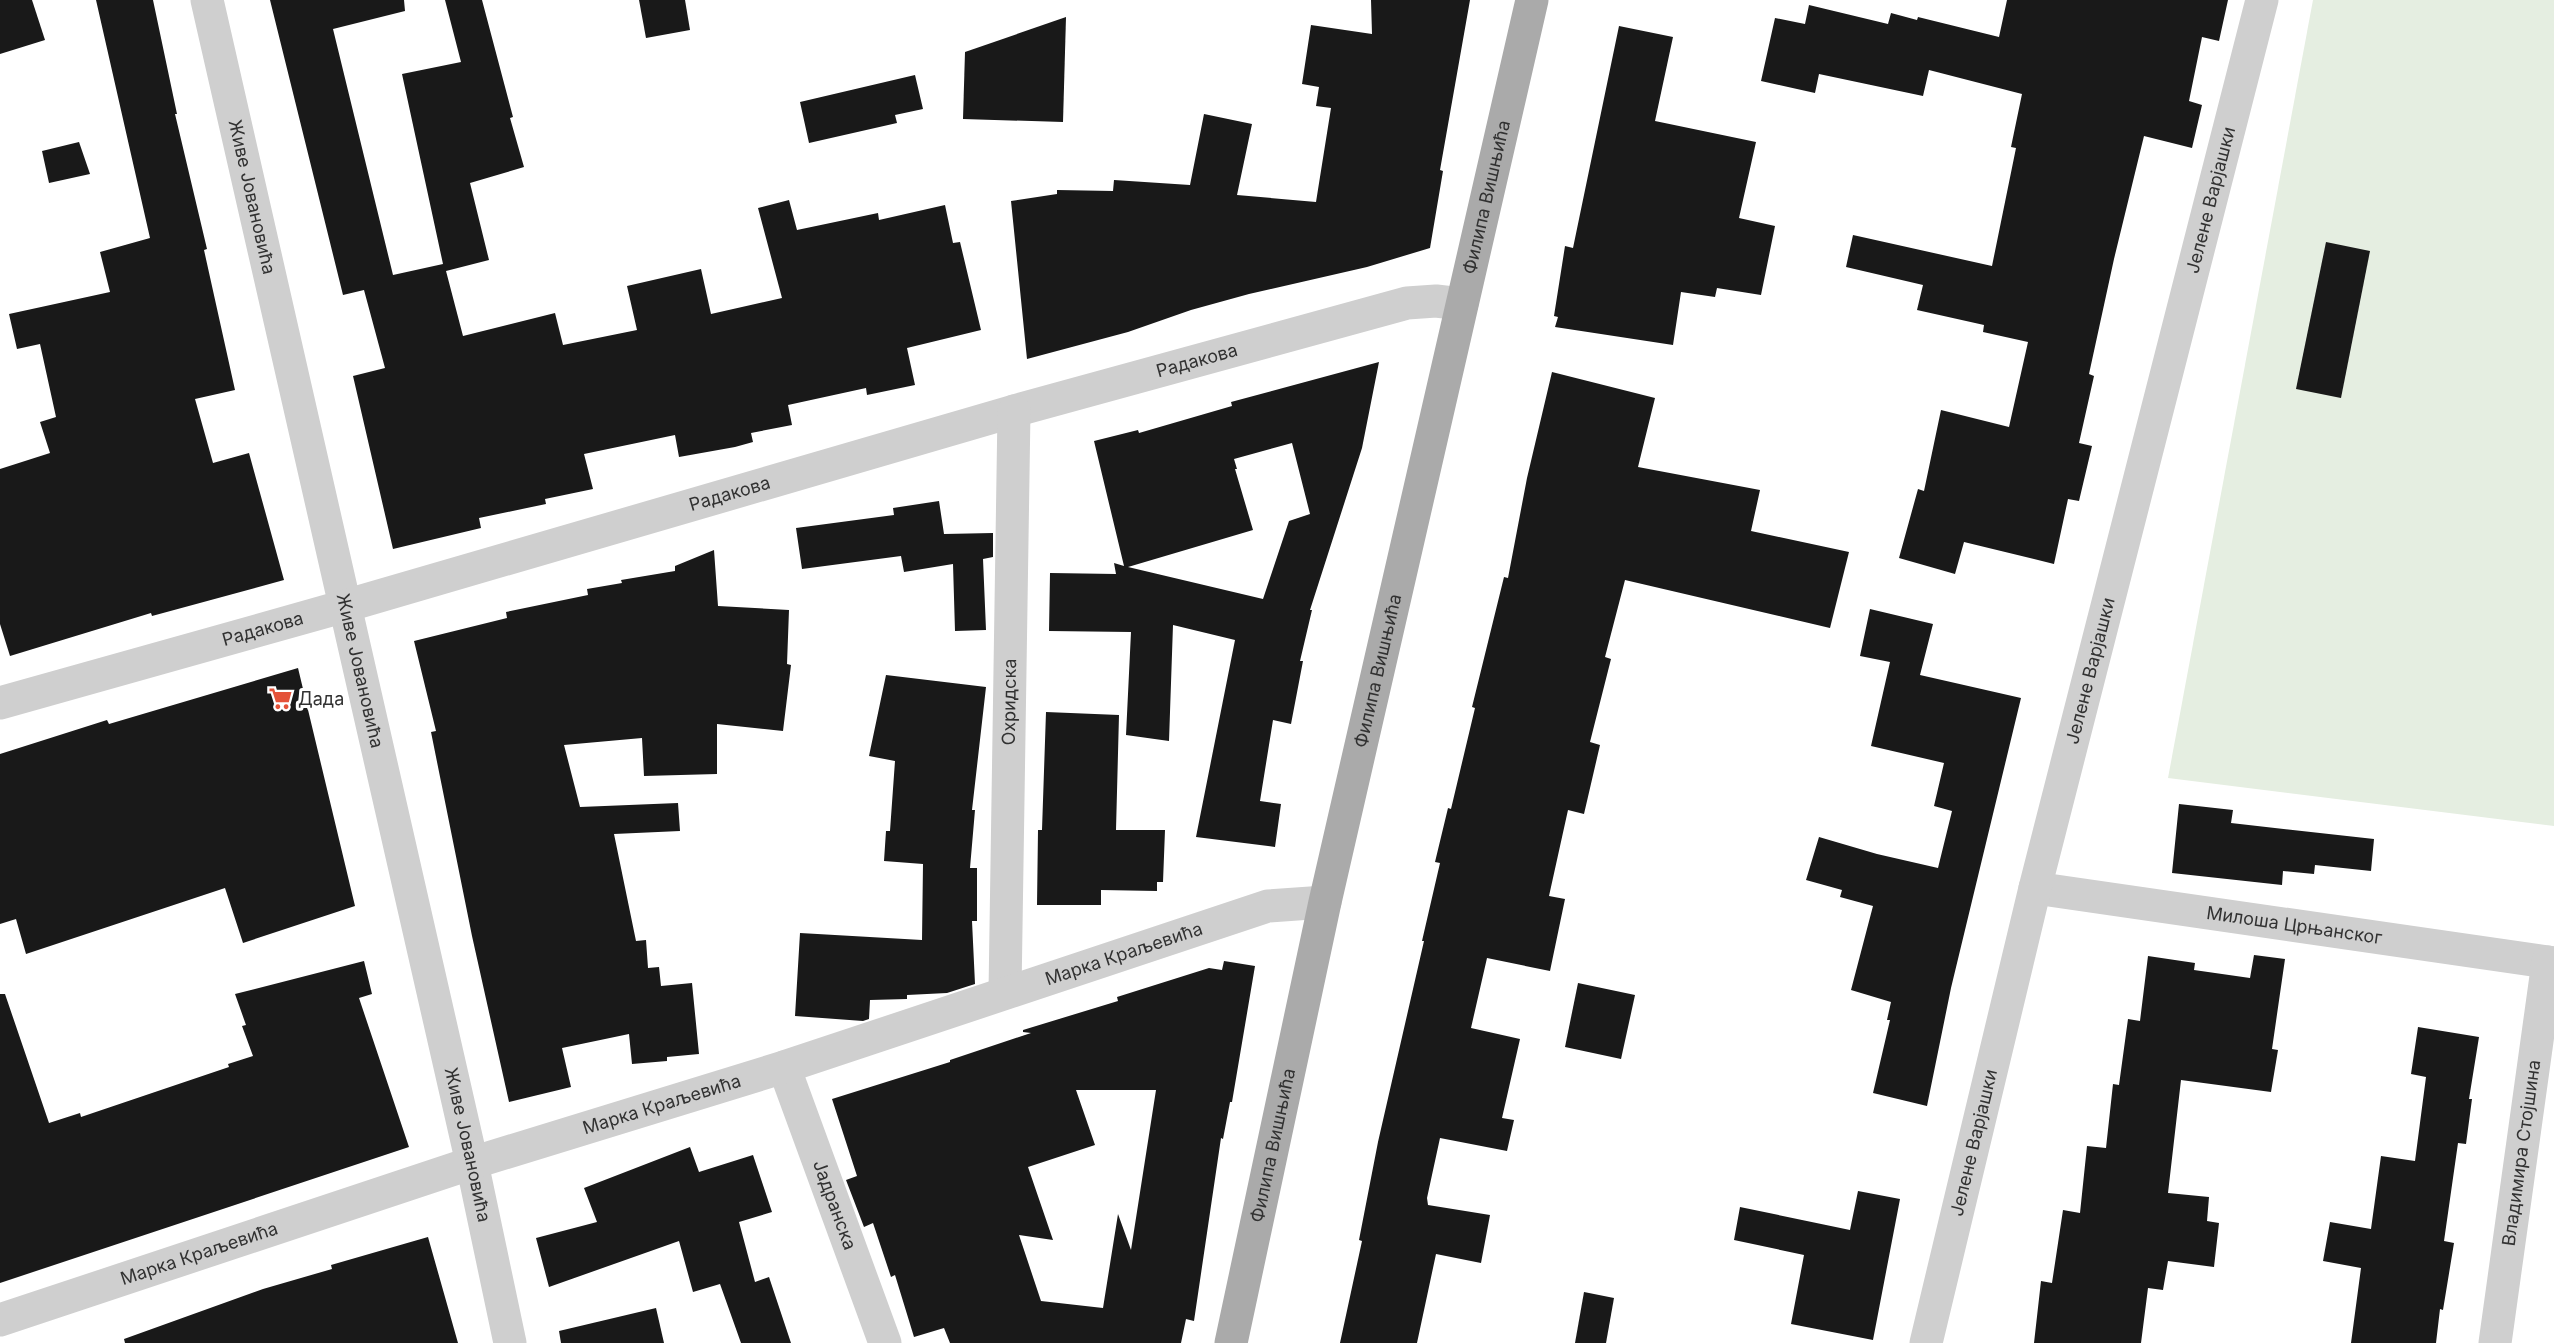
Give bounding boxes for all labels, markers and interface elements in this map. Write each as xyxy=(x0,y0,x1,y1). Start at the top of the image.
street label: Живе Јовановића xyxy=(225,117,280,276)
street label: Филипа Вишњића xyxy=(1458,118,1514,276)
street label: Јелене Варјашки xyxy=(2182,124,2239,275)
street label: Радакова xyxy=(1154,339,1240,381)
street label: Радакова xyxy=(686,472,772,515)
street label: Живе Јовановића xyxy=(333,591,388,750)
street label: Филипа Вишњића xyxy=(1350,592,1405,750)
street label: Јелене Варјашки xyxy=(2061,595,2119,746)
street label: Радакова xyxy=(220,607,306,650)
street label: Охридска xyxy=(998,658,1020,746)
supermarket icon: Дада xyxy=(267,686,293,712)
place label: Дада xyxy=(298,688,344,709)
street label: Милоша Црњанског xyxy=(2205,902,2384,948)
street label: Марка Краљевића xyxy=(1042,918,1205,989)
street label: Владимира Стојшина xyxy=(2498,1058,2544,1247)
street label: Живе Јовановића xyxy=(441,1065,495,1224)
street label: Филипа Вишњића xyxy=(1246,1066,1299,1224)
street label: Јелене Варјашки xyxy=(1946,1067,2001,1218)
street label: Марка Краљевића xyxy=(580,1070,743,1138)
street label: Јадранска xyxy=(809,1157,861,1253)
street label: Марка Краљевића xyxy=(118,1217,280,1289)

